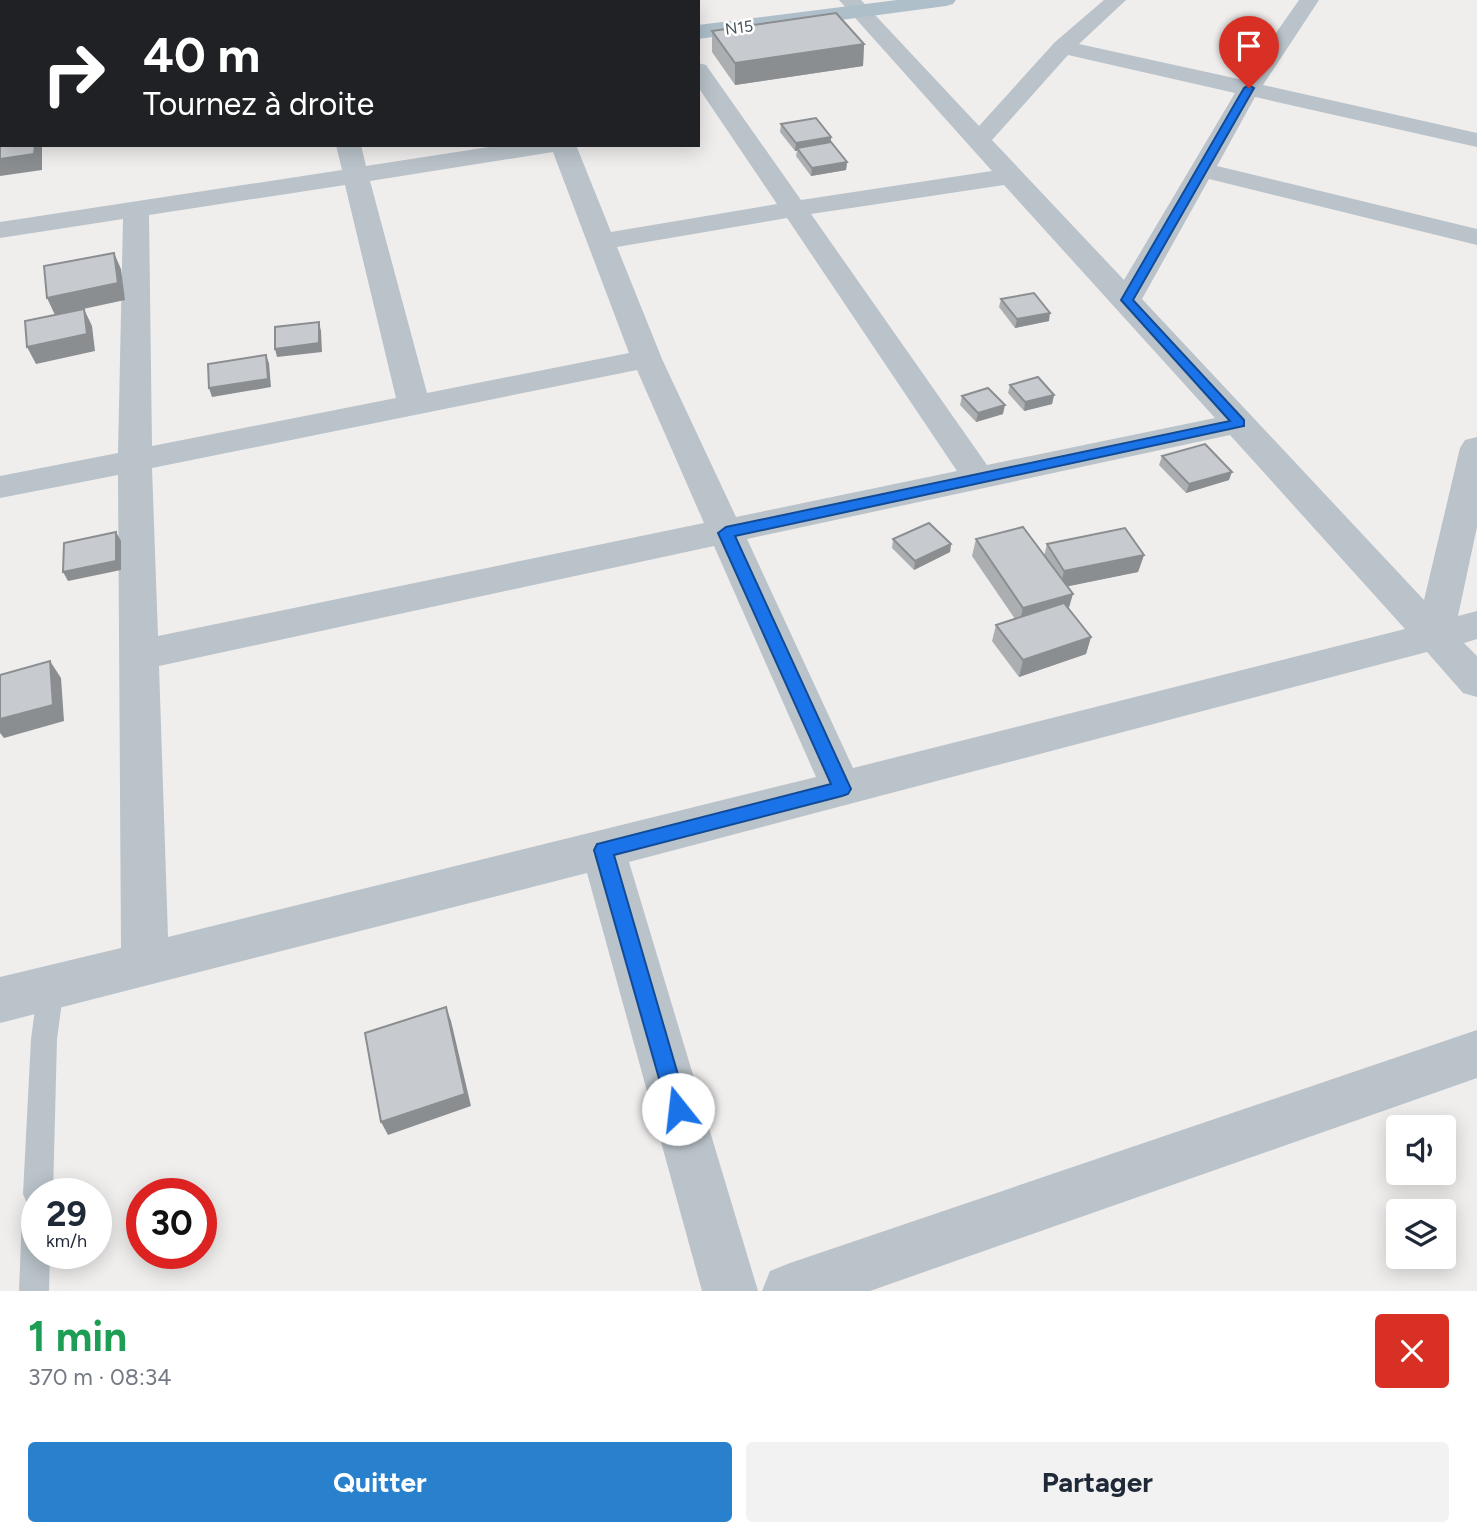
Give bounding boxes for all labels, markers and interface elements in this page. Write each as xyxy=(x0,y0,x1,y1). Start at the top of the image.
street label: N15 xyxy=(724,16,754,39)
pin xyxy=(1219,16,1279,88)
text: 40 m xyxy=(143,25,260,84)
icon: arrive xyxy=(1230,27,1268,65)
icon: right xyxy=(28,28,119,119)
text: Tournez à droite xyxy=(143,85,374,123)
position arrow xyxy=(641,1072,715,1146)
map controls xyxy=(1386,1115,1456,1269)
button: sound xyxy=(1386,1115,1456,1185)
speed limit sign: 30 xyxy=(126,1178,217,1269)
text: 29 xyxy=(46,1193,87,1235)
button: layers xyxy=(1386,1199,1456,1269)
text: km/h xyxy=(46,1230,87,1252)
text: 1 min xyxy=(28,1311,127,1362)
button: close xyxy=(1375,1314,1449,1388)
text: 370 m · 08:34 xyxy=(28,1363,172,1391)
button: Quitter xyxy=(28,1442,732,1522)
button: Partager xyxy=(746,1442,1449,1522)

